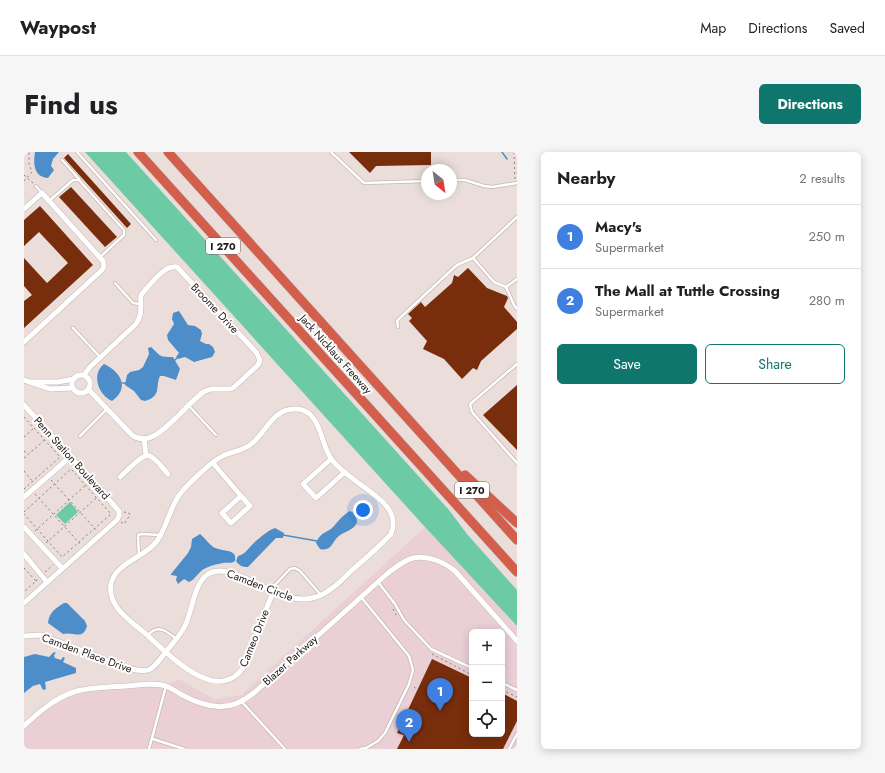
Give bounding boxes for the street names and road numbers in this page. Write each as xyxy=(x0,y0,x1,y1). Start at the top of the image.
road number: I 270 xyxy=(206,238,240,254)
street label: Broome Drive xyxy=(187,279,243,337)
street label: Jack Nicklaus Freeway xyxy=(295,309,376,397)
street label: Penn Station Boulevard xyxy=(30,413,114,503)
road number: I 270 xyxy=(455,482,489,498)
street label: Camden Circle xyxy=(225,565,296,605)
street label: Cameo Drive xyxy=(235,606,273,669)
street label: Camden Place Drive xyxy=(40,629,135,677)
street label: Blazer Parkway xyxy=(259,631,321,689)

